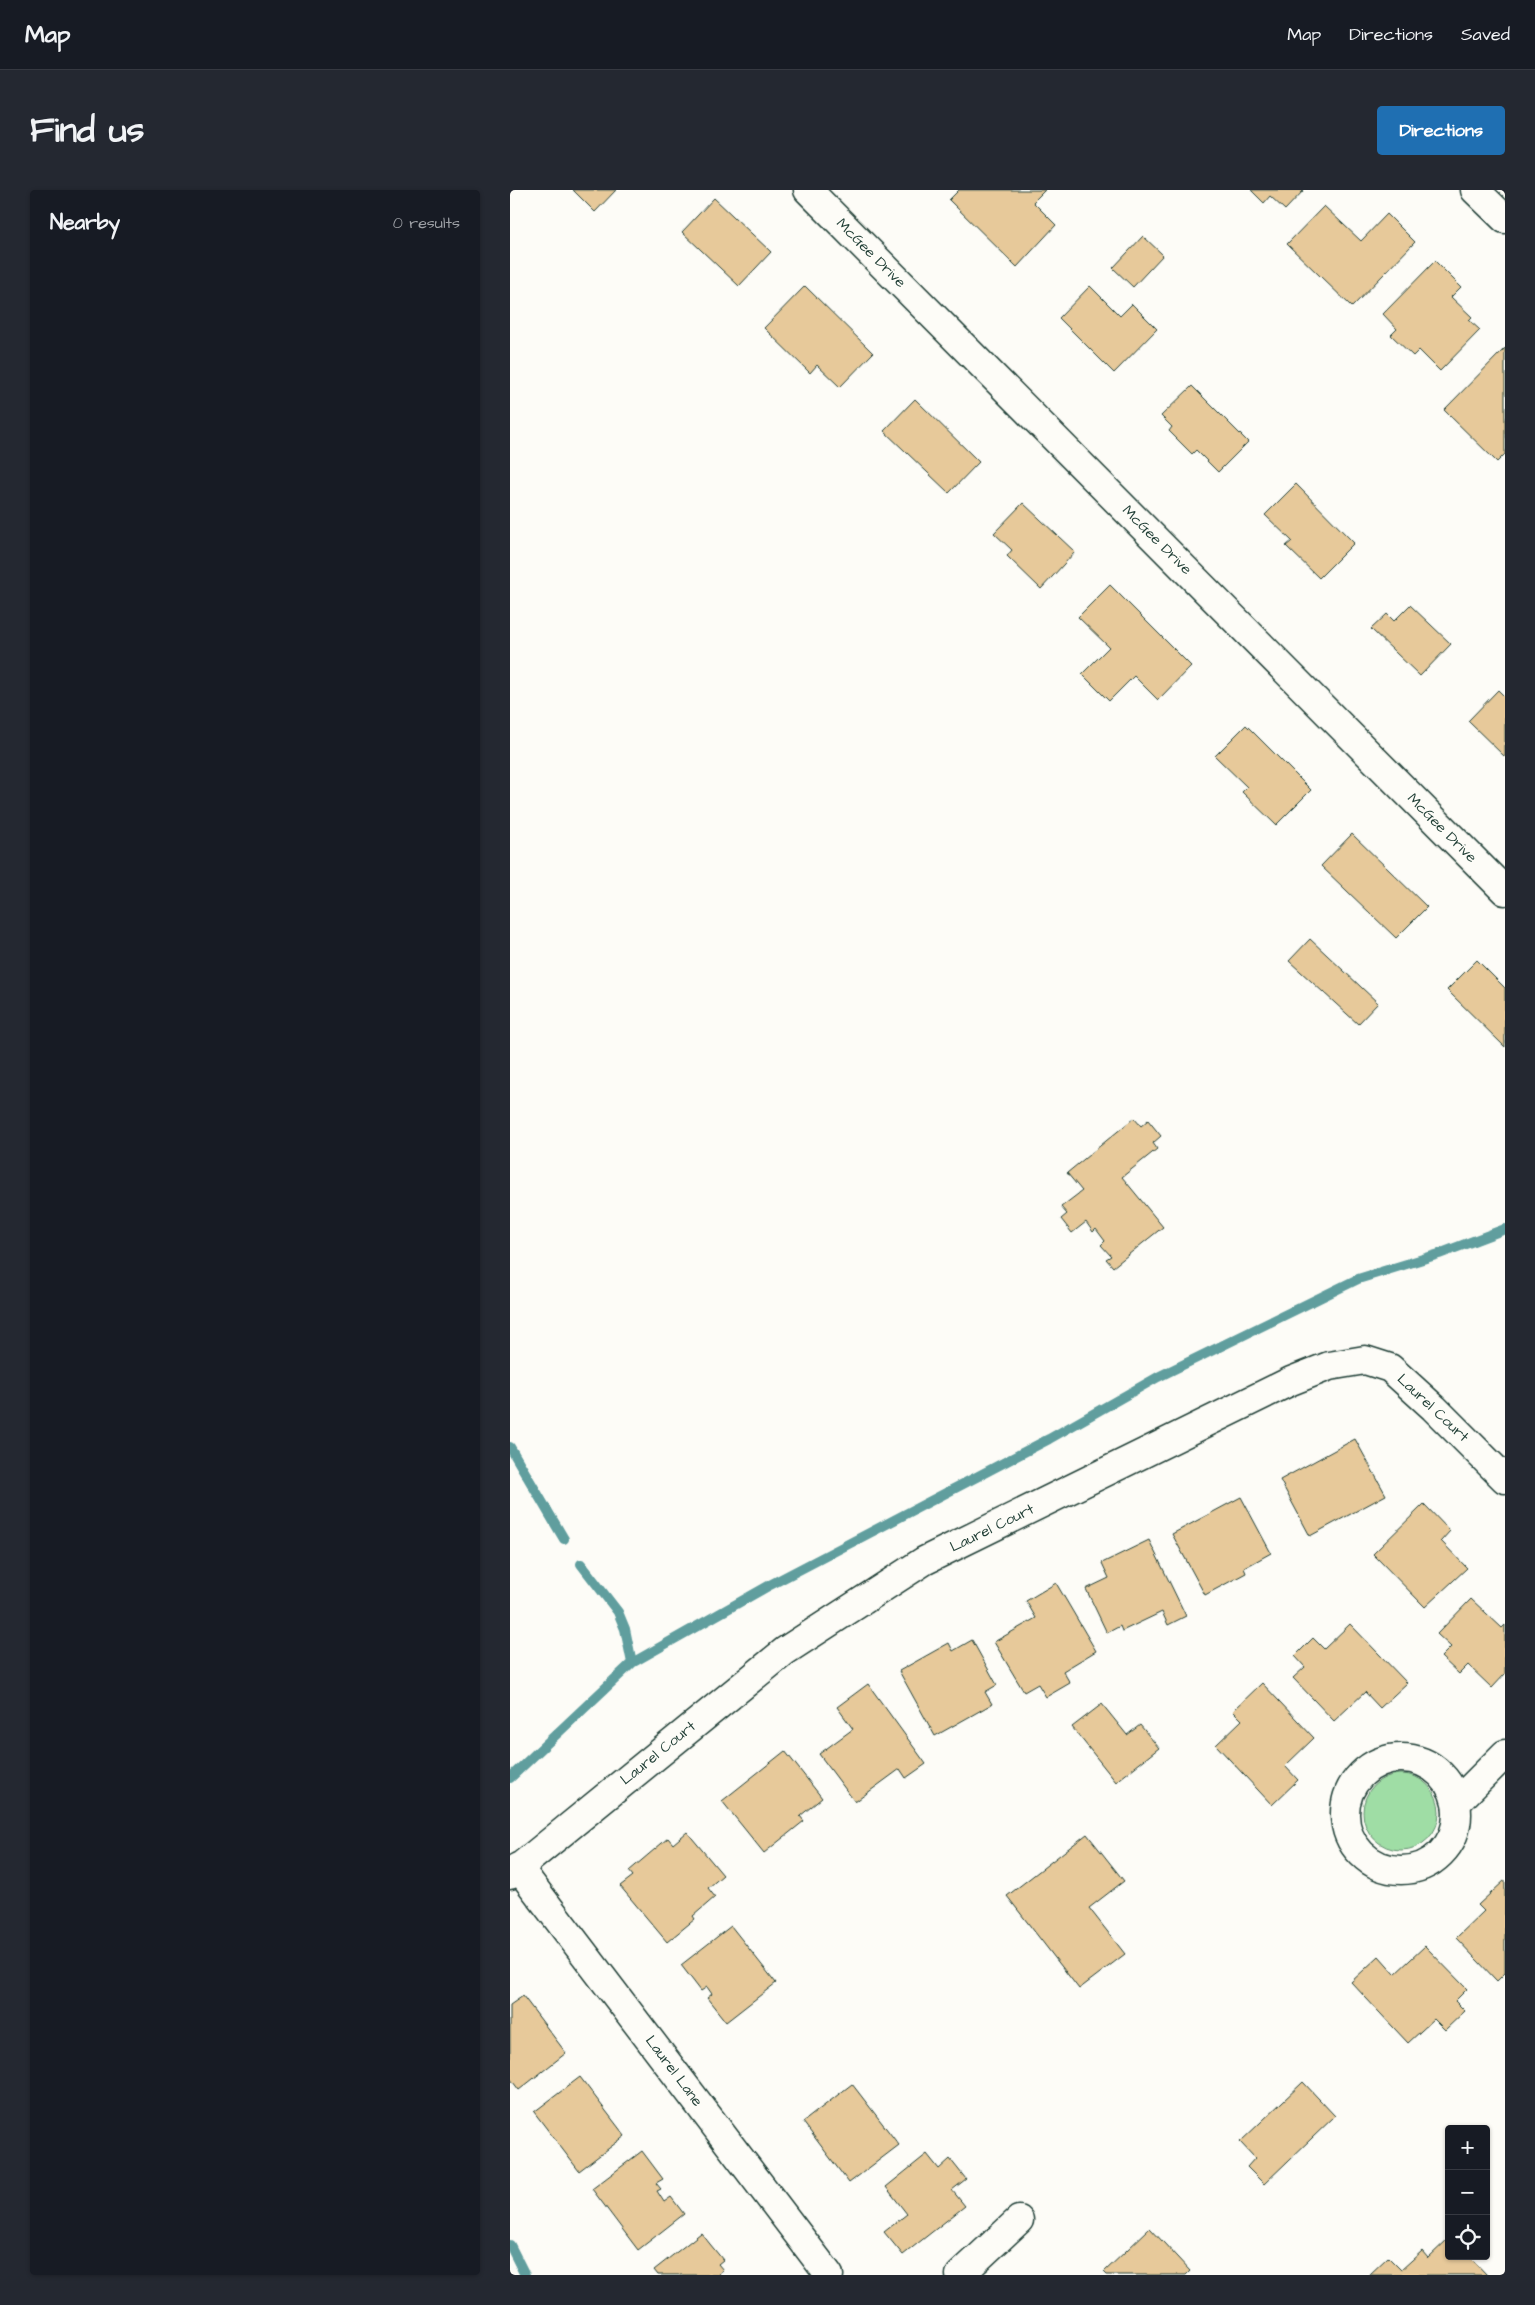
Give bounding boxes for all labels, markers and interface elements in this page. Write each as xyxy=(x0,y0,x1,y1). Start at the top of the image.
text: Map xyxy=(25,18,70,52)
text: Map xyxy=(1287,22,1321,47)
text: Directions xyxy=(1349,22,1433,47)
text: Saved xyxy=(1461,22,1510,47)
text: Find us xyxy=(30,106,144,155)
button: Directions xyxy=(1377,106,1505,155)
text: Nearby xyxy=(50,208,120,237)
text: 0 results xyxy=(393,212,460,234)
street label: McGee Drive xyxy=(832,214,910,292)
street label: McGee Drive xyxy=(1118,501,1196,579)
street label: McGee Drive xyxy=(1403,789,1481,867)
street label: Laurel Court xyxy=(1392,1369,1474,1447)
street label: Laurel Court xyxy=(946,1499,1038,1557)
street label: Laurel Court xyxy=(616,1716,700,1790)
street label: Laurel Lane xyxy=(640,2031,708,2111)
map controls xyxy=(1445,2125,1490,2260)
button: + xyxy=(1445,2125,1490,2170)
button: − xyxy=(1445,2170,1490,2215)
button: locate xyxy=(1445,2215,1490,2260)

